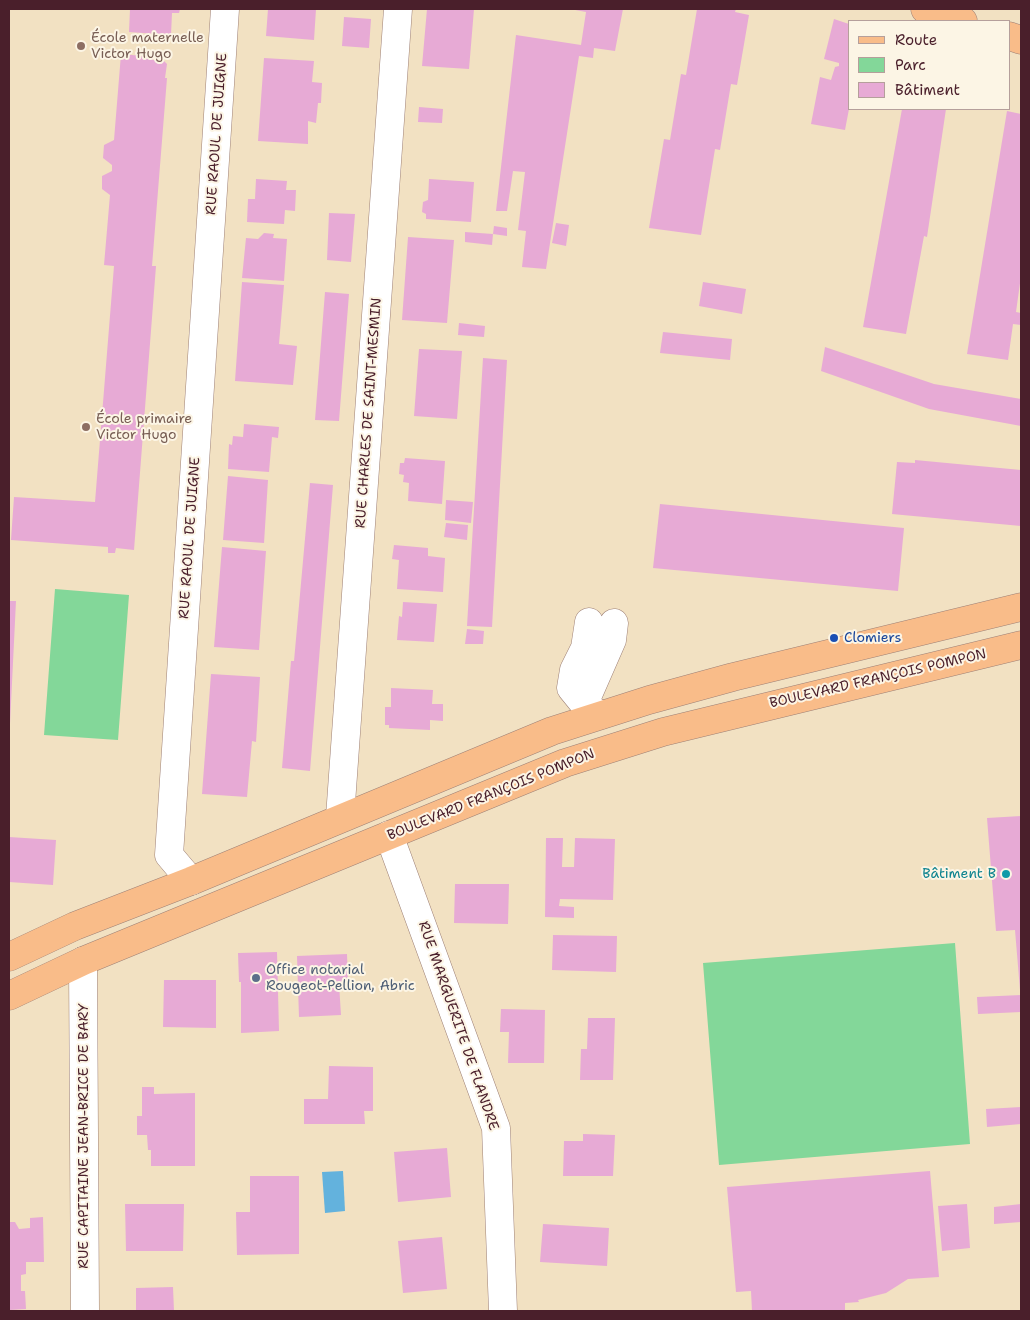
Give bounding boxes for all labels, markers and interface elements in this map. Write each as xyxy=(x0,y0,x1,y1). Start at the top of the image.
legend xyxy=(848,20,1010,110)
place label: École maternelle Victor Hugo xyxy=(91,30,204,62)
text: Route xyxy=(895,30,937,50)
marker: École maternelle Victor Hugo xyxy=(75,40,87,52)
street label: RUE RAOUL DE JUIGNE xyxy=(203,52,231,216)
text: Parc xyxy=(895,55,926,75)
text: Bâtiment xyxy=(895,80,960,100)
street label: RUE CHARLES DE SAINT-MESMIN xyxy=(353,297,385,529)
place label: École primaire Victor Hugo xyxy=(96,411,192,444)
marker: École primaire Victor Hugo xyxy=(80,421,92,433)
street label: RUE RAOUL DE JUIGNE xyxy=(176,456,204,620)
place label: Clomiers xyxy=(844,630,901,646)
marker: Clomiers xyxy=(828,632,840,644)
street label: BOULEVARD FRANÇOIS POMPON xyxy=(768,646,988,712)
street label: BOULEVARD FRANÇOIS POMPON xyxy=(385,746,597,844)
place label: Bâtiment B xyxy=(922,866,996,882)
marker: Bâtiment B xyxy=(1000,868,1012,880)
street label: RUE MARGUERITE DE FLANDRE xyxy=(414,919,502,1133)
place label: Office notarial Rougeot-Pellion, Abric xyxy=(266,962,415,994)
marker: Office notarial Rougeot-Pellion, Abric xyxy=(250,972,262,984)
street label: RUE CAPITAINE JEAN-BRICE DE BARY xyxy=(76,1003,92,1269)

